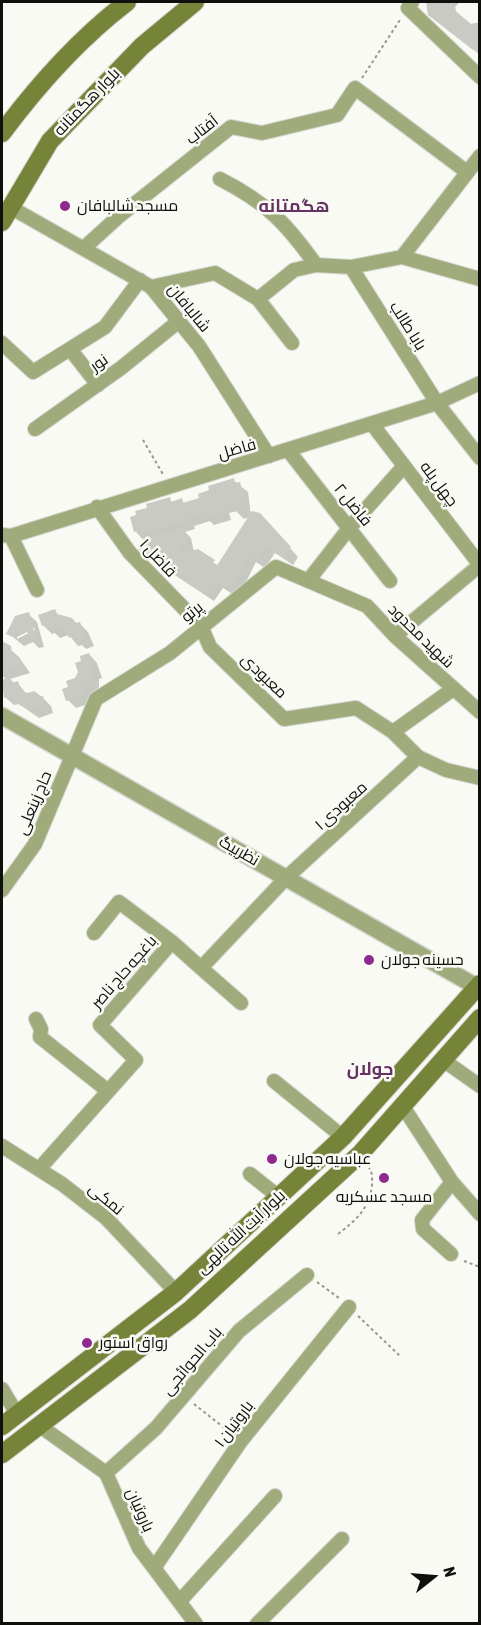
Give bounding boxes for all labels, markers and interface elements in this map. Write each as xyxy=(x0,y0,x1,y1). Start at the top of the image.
street label: بلوار هگمتانه xyxy=(50,64,124,140)
street label: آفتاب xyxy=(182,111,222,149)
district label: هگمتانه xyxy=(258,195,330,217)
place label: مسجد شالبافان xyxy=(77,196,178,216)
marker: مسجد شالبافان xyxy=(58,199,72,213)
street label: شالبافان xyxy=(164,280,214,336)
street label: بابا طالب xyxy=(385,298,431,354)
street label: نور xyxy=(86,350,112,376)
street label: فاضل xyxy=(216,434,258,464)
street label: چهل پله xyxy=(416,458,462,510)
street label: فاضل ۲ xyxy=(330,480,376,530)
street label: فاضل ۱ xyxy=(135,535,181,581)
street label: پرتو xyxy=(177,597,207,627)
street label: شهید محدود xyxy=(384,600,458,672)
street label: معبودی xyxy=(237,649,291,703)
street label: حاج زینعلی xyxy=(12,768,56,838)
street label: معبودی ۱ xyxy=(311,778,371,834)
street label: نظربیگ xyxy=(216,832,262,870)
street label: باغچه حاج ناصر xyxy=(87,931,161,1013)
place label: حسینه جولان xyxy=(381,950,464,970)
marker: حسینه جولان xyxy=(362,953,376,967)
district label: جولان xyxy=(347,1058,393,1080)
place label: عباسیه جولان xyxy=(284,1149,371,1169)
marker: عباسیه جولان xyxy=(265,1152,279,1166)
marker: مسجد عسکریه xyxy=(377,1171,391,1185)
street label: نمکی xyxy=(85,1179,127,1219)
street label: بلوار آیت الله تالهی xyxy=(193,1186,289,1278)
place label: مسجد عسکریه xyxy=(336,1187,432,1207)
street label: باب الحوائجی xyxy=(158,1323,226,1399)
place label: رواق استور xyxy=(99,1333,168,1353)
marker: رواق استور xyxy=(80,1336,94,1350)
street label: ۱ باروتیان xyxy=(210,1397,258,1451)
street label: باروتیان xyxy=(122,1485,158,1535)
north arrow xyxy=(403,1547,463,1607)
text: N xyxy=(440,1565,460,1579)

